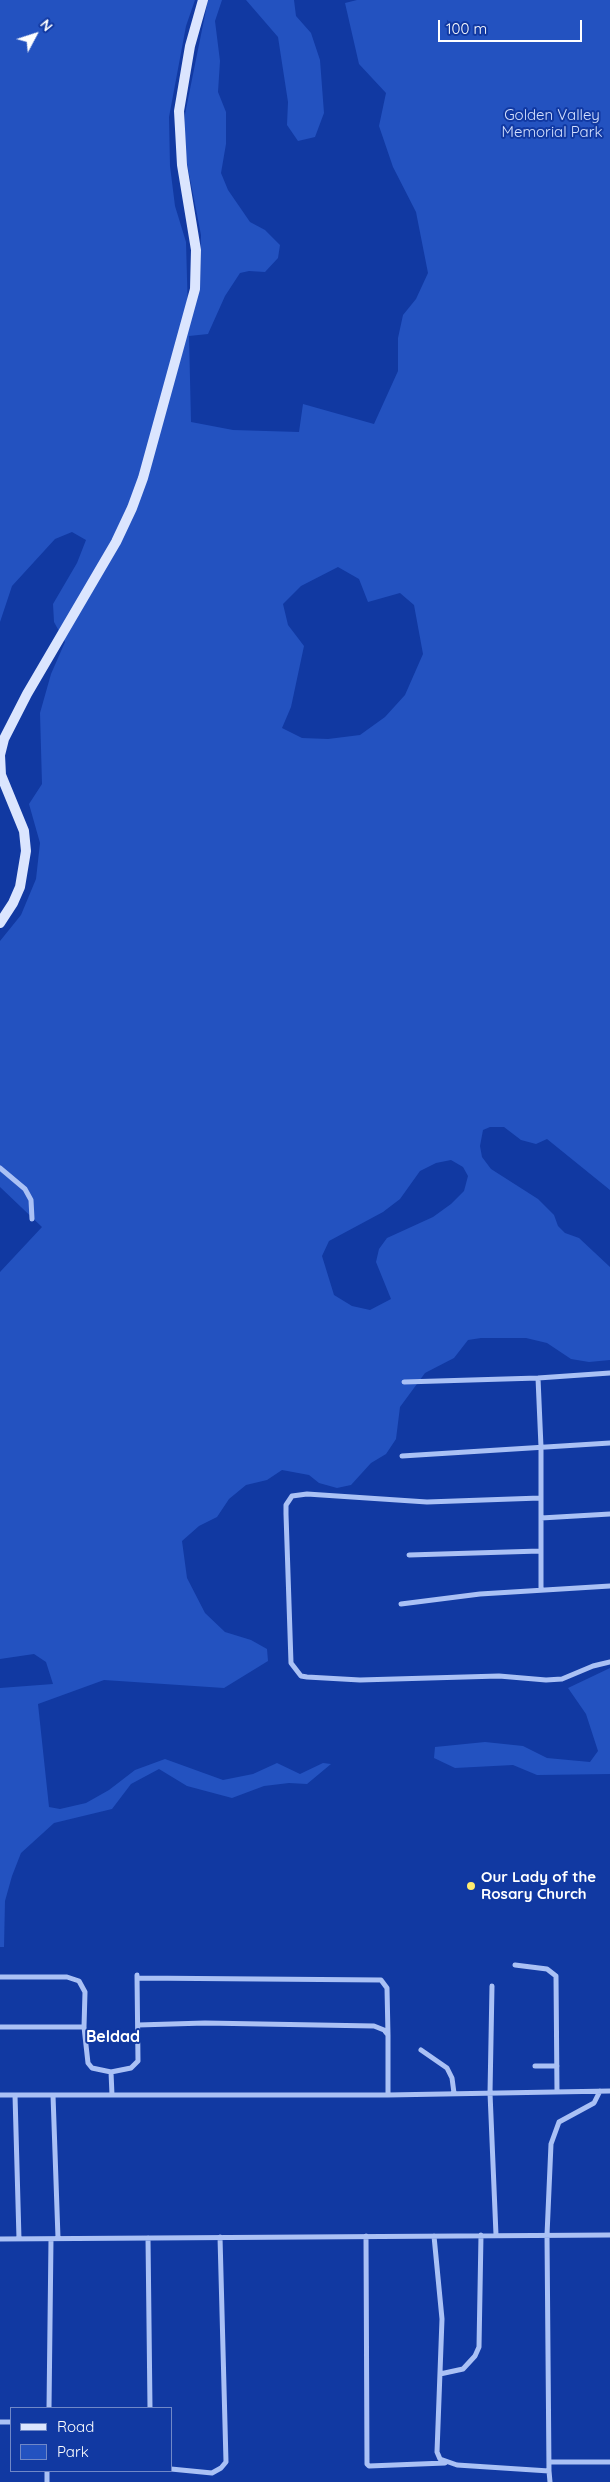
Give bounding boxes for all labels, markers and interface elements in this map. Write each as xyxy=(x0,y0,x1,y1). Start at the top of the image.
north arrow xyxy=(10,10,60,60)
scale bar xyxy=(440,10,584,42)
text: N xyxy=(36,16,57,35)
text: 100 m xyxy=(446,19,487,38)
park label: Golden Valley Memorial Park xyxy=(502,106,602,141)
place label: Our Lady of the Rosary Church xyxy=(481,1868,596,1903)
marker: Our Lady of the Rosary Church xyxy=(465,1880,477,1892)
district label: Beldad xyxy=(86,2027,140,2047)
legend xyxy=(10,2407,172,2472)
text: Road xyxy=(57,2417,94,2436)
text: Park xyxy=(57,2442,89,2461)

